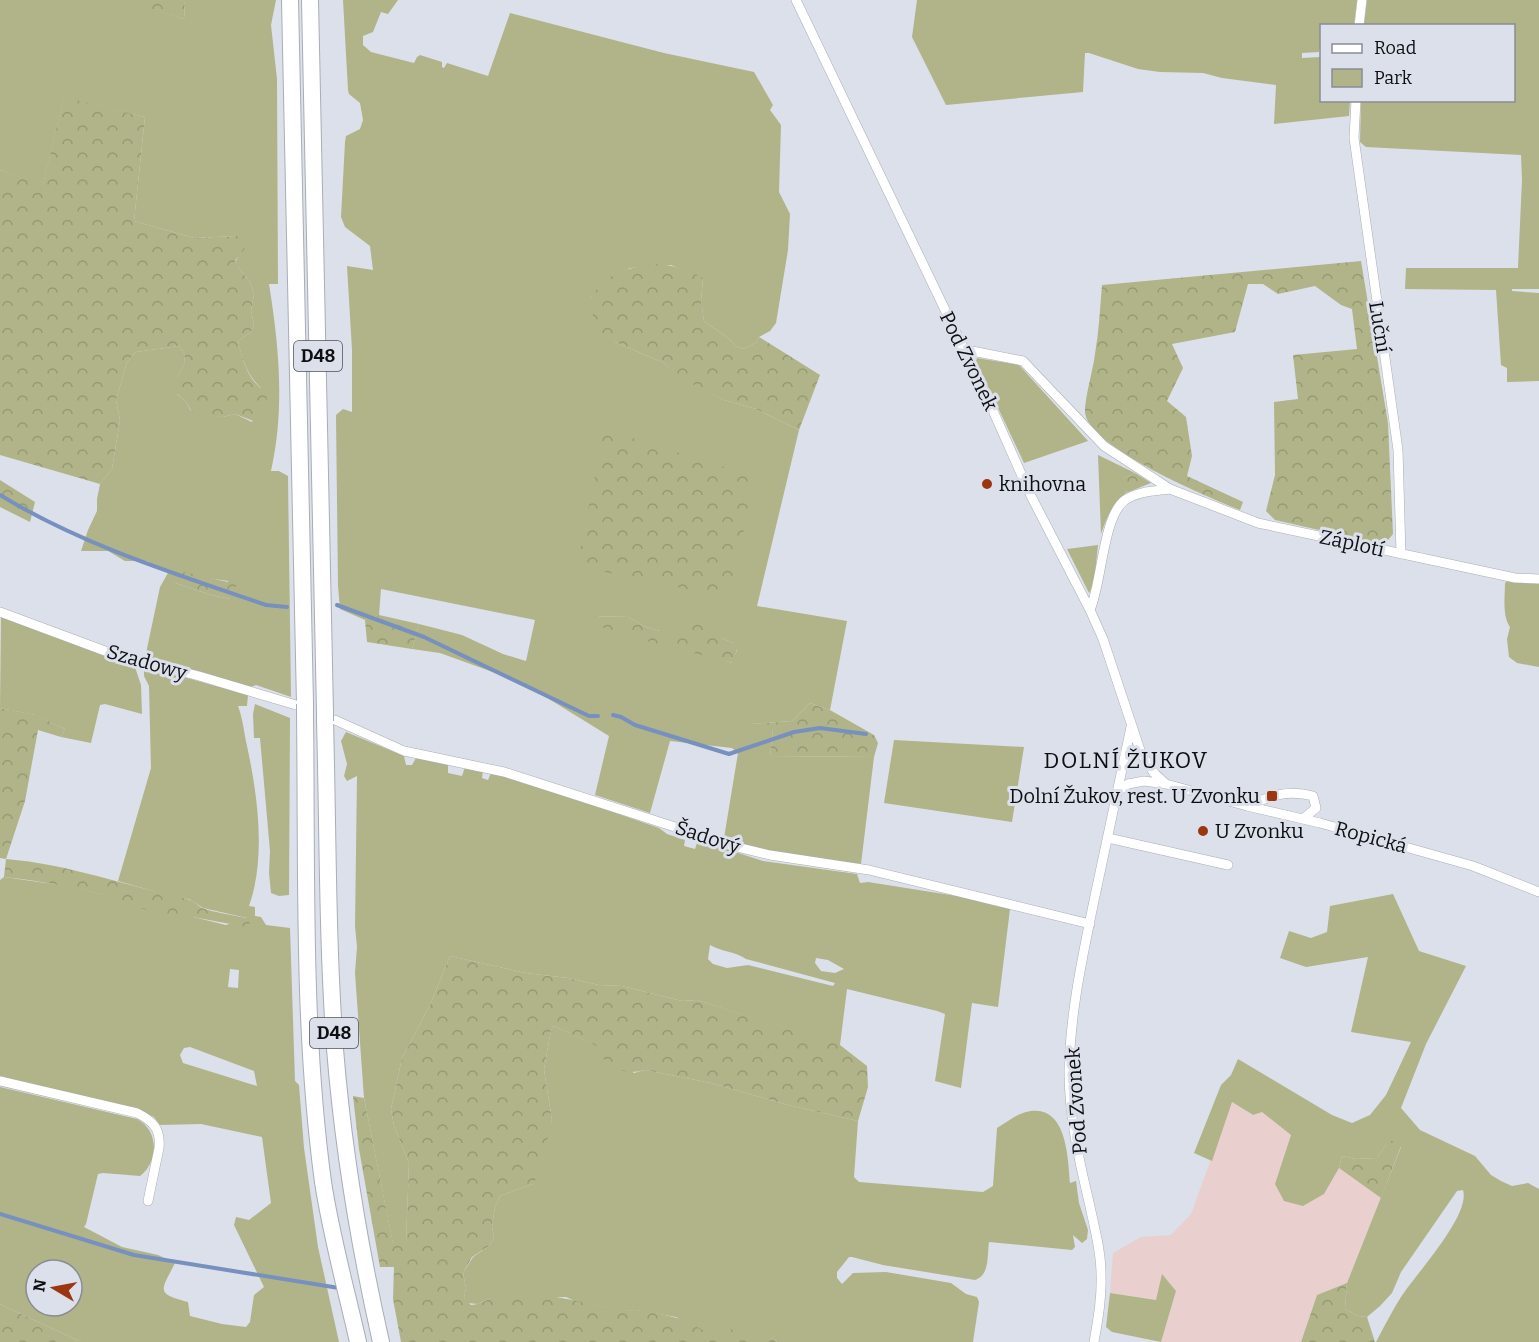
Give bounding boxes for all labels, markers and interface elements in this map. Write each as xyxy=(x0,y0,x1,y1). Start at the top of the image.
legend xyxy=(1320,24,1515,102)
text: Road xyxy=(1374,37,1417,59)
text: Park xyxy=(1374,67,1413,89)
street label: Luční xyxy=(1364,300,1396,354)
street label: Pod Zvonek xyxy=(935,307,1004,415)
road number: D48 xyxy=(294,341,342,371)
place label: knihovna xyxy=(999,472,1086,496)
marker: knihovna xyxy=(980,477,994,491)
street label: Záplotí xyxy=(1317,524,1387,562)
street label: Szadowy xyxy=(104,639,190,685)
district label: DOLNÍ ŽUKOV xyxy=(1044,747,1208,774)
place label: Dolní Žukov, rest. U Zvonku xyxy=(1009,784,1260,808)
marker: Dolní Žukov, rest. U Zvonku xyxy=(1265,789,1279,803)
street label: Šadový xyxy=(672,815,744,859)
street label: Ropická xyxy=(1332,816,1410,858)
place label: U Zvonku xyxy=(1215,819,1304,843)
marker: U Zvonku xyxy=(1196,824,1210,838)
road number: D48 xyxy=(310,1018,358,1048)
street label: Pod Zvonek xyxy=(1060,1046,1092,1155)
north arrow xyxy=(24,1258,84,1318)
text: N xyxy=(29,1278,50,1293)

